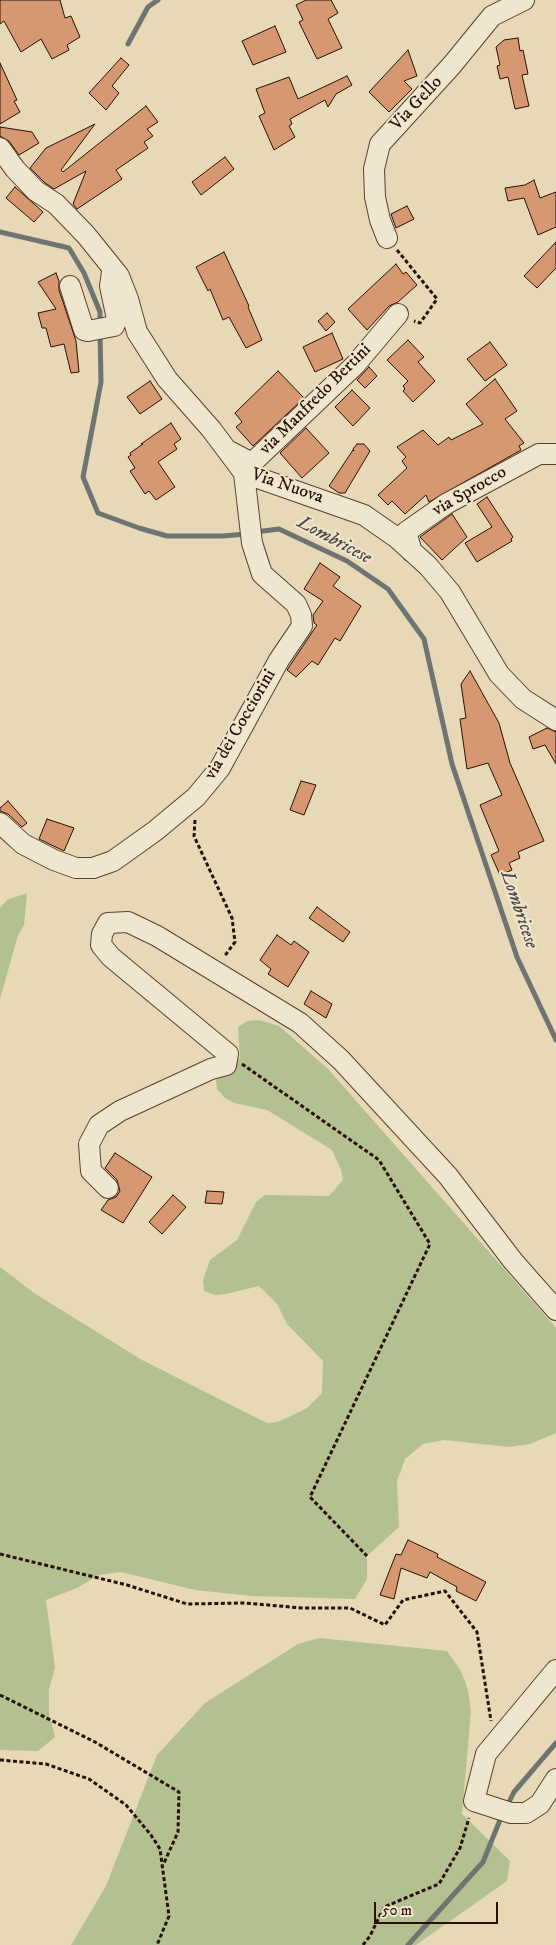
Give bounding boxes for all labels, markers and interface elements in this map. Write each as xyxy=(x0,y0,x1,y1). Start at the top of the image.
street label: Via Gello xyxy=(386,72,448,136)
street label: via Manfredo Bertini xyxy=(256,340,376,460)
street label: via Sprocco xyxy=(429,462,511,522)
street label: Via Nuova xyxy=(248,465,326,509)
water label: Lombricese xyxy=(293,512,375,570)
street label: via dei Cocciorini xyxy=(201,666,281,784)
water label: Lombricese xyxy=(494,868,542,952)
scale bar xyxy=(376,1892,500,1924)
text: 50 m xyxy=(382,1901,412,1920)

